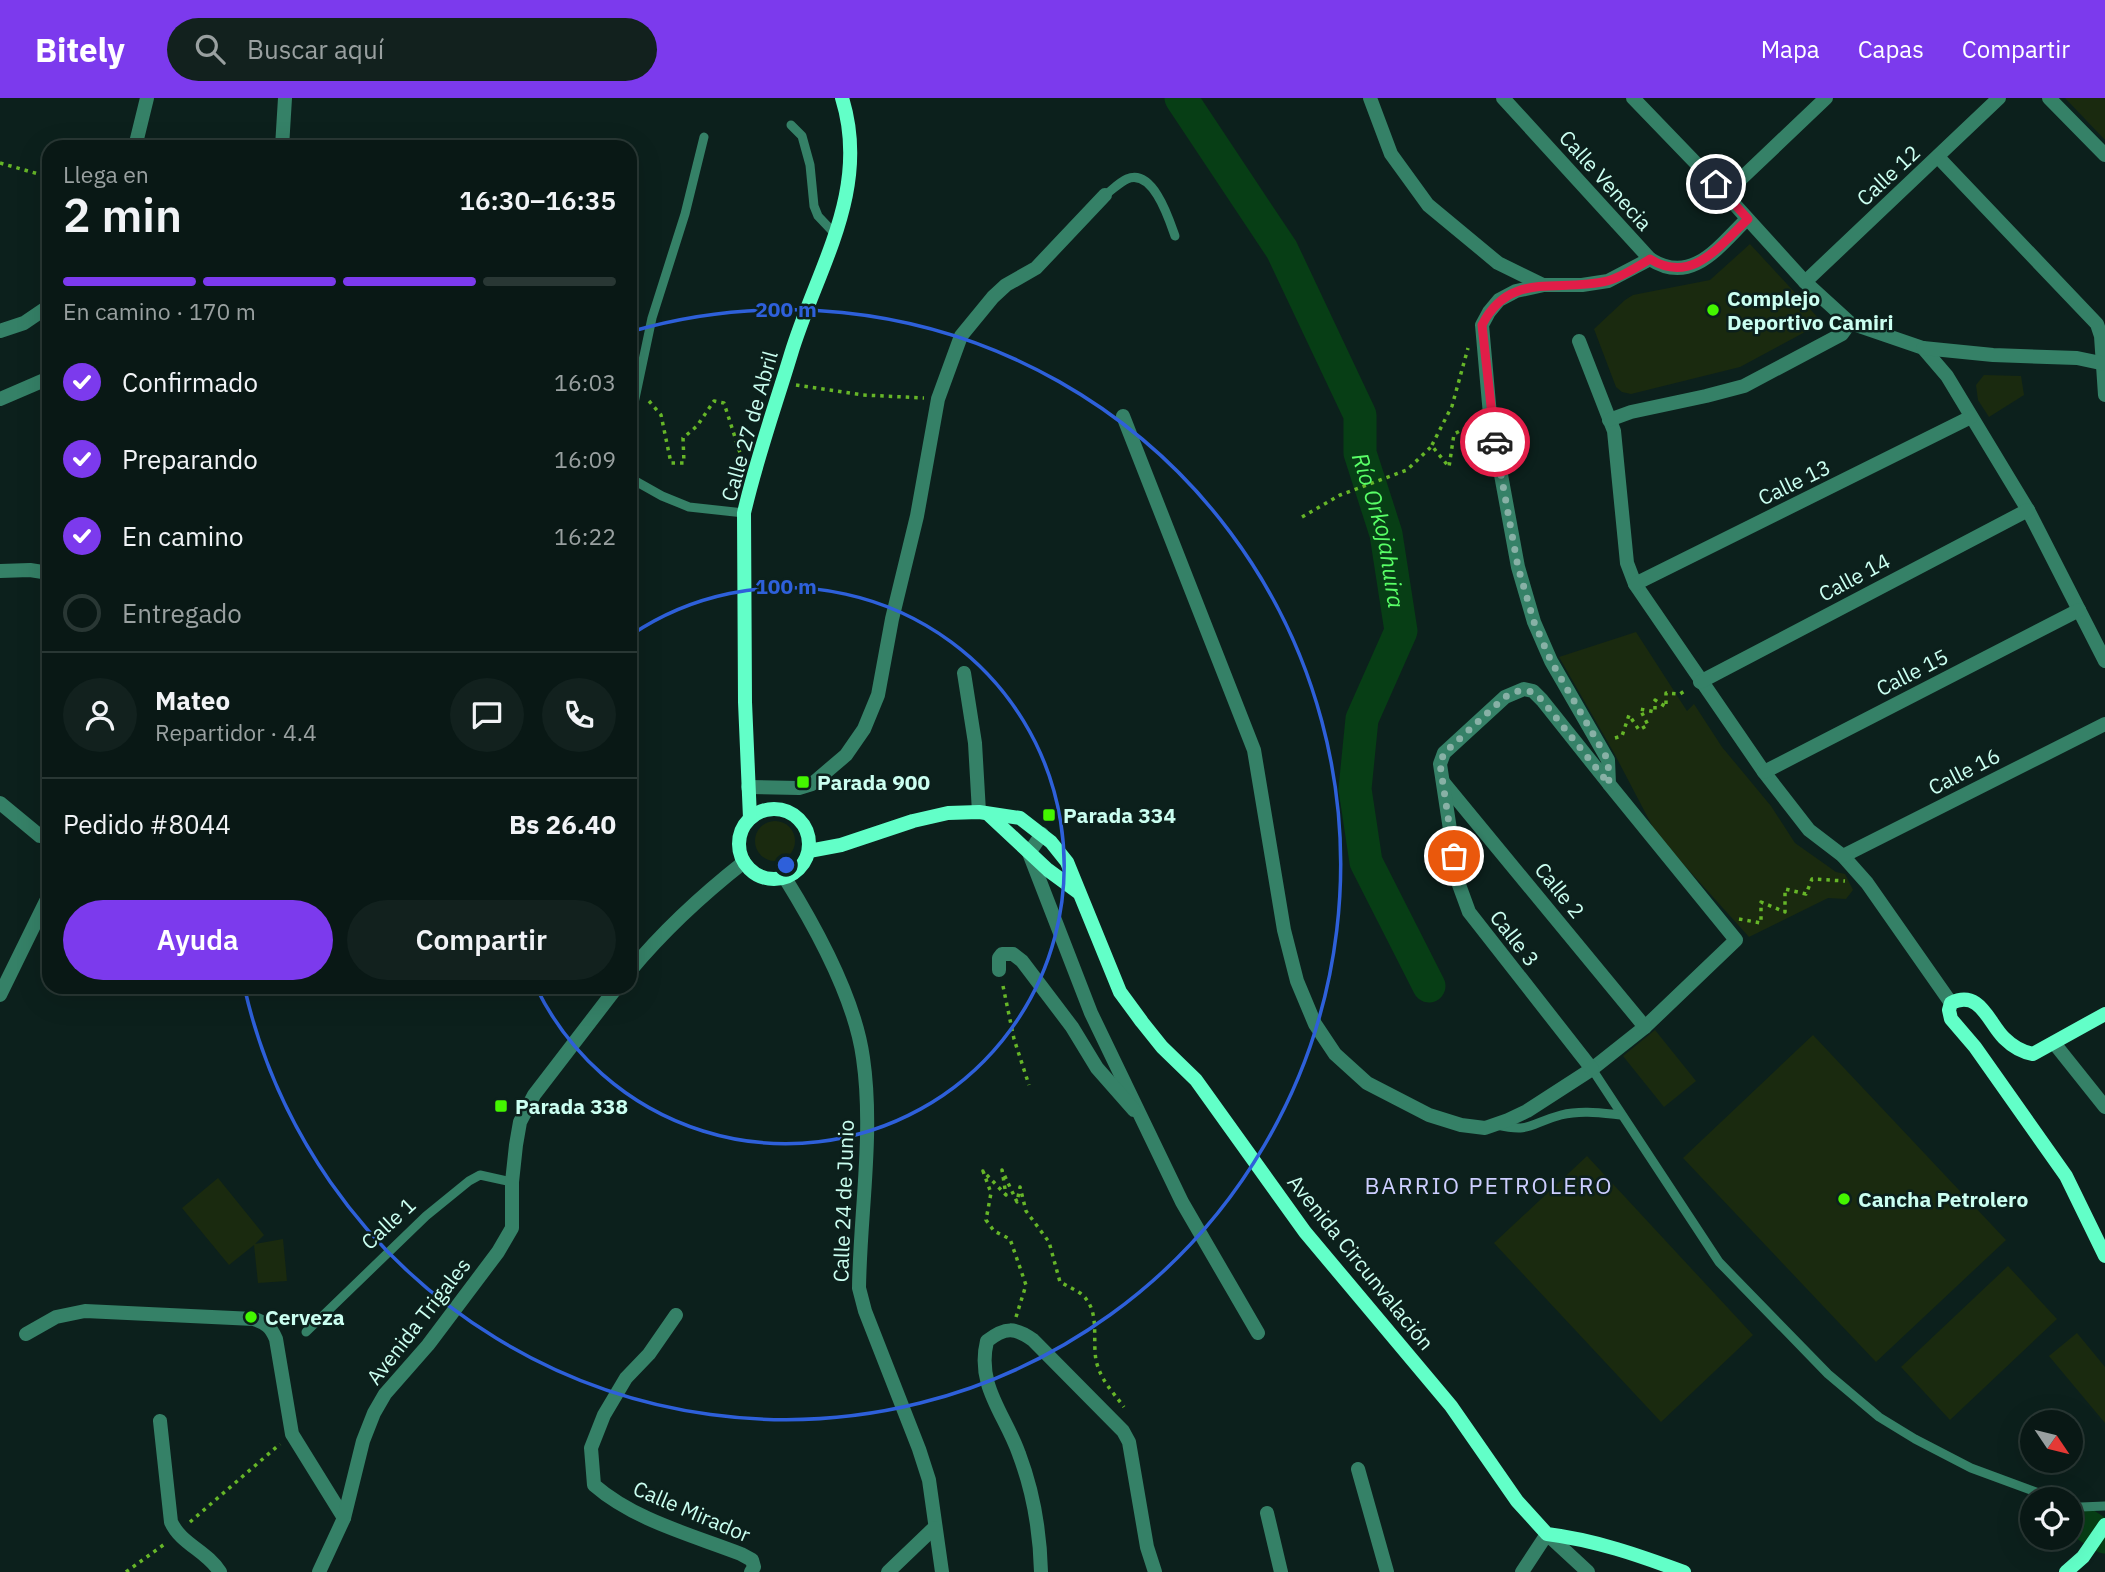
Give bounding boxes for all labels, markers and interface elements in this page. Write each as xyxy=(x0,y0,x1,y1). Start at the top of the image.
search box xyxy=(167,18,657,81)
text: Bitely xyxy=(35,28,125,71)
icon: search xyxy=(191,30,229,68)
text: Buscar aquí xyxy=(247,32,384,66)
text: Mapa xyxy=(1761,33,1820,65)
text: Capas xyxy=(1858,33,1924,65)
text: Compartir xyxy=(1962,33,2070,65)
street label: Calle Venecia xyxy=(1553,124,1659,236)
street label: Calle 12 xyxy=(1850,138,1926,212)
pin xyxy=(1686,154,1746,214)
text: Llega en xyxy=(63,159,149,189)
icon: home xyxy=(1697,165,1735,203)
text: 16:30–16:35 xyxy=(459,183,616,217)
text: 2 min xyxy=(63,185,182,245)
place label: Complejo Deportivo Camiri xyxy=(1727,284,1894,336)
text: 200 m xyxy=(755,295,817,323)
text: En camino · 170 m xyxy=(63,296,256,326)
marker: Complejo Deportivo Camiri xyxy=(1705,302,1721,318)
street label: Calle 27 de Abril xyxy=(714,347,784,504)
icon: check xyxy=(63,363,101,401)
text: Confirmado xyxy=(122,365,258,399)
text: 16:03 xyxy=(554,367,616,397)
courier xyxy=(1460,407,1530,477)
icon: car xyxy=(1476,423,1514,461)
icon: check xyxy=(63,440,101,478)
text: Preparando xyxy=(122,442,258,476)
text: 16:09 xyxy=(554,444,616,474)
water label: Río Orkojahuira xyxy=(1346,449,1412,610)
street label: Calle 13 xyxy=(1753,452,1835,512)
icon: check xyxy=(63,517,101,555)
text: En camino xyxy=(122,519,244,553)
text: 16:22 xyxy=(554,521,616,551)
street label: Calle 14 xyxy=(1813,547,1895,607)
text: 100 m xyxy=(755,572,817,600)
text: Entregado xyxy=(122,596,242,630)
street label: Calle 15 xyxy=(1871,642,1953,702)
button: person xyxy=(63,678,137,752)
button: chat xyxy=(450,678,524,752)
button: phone xyxy=(542,678,616,752)
text: Mateo xyxy=(155,683,230,717)
text: Repartidor · 4.4 xyxy=(155,717,317,747)
street label: Calle 16 xyxy=(1923,741,2005,801)
place label: Parada 900 xyxy=(817,768,930,796)
marker: Parada 900 xyxy=(795,774,811,790)
place label: Parada 334 xyxy=(1063,801,1176,829)
text: Pedido #8044 xyxy=(63,807,231,841)
text: Bs 26.40 xyxy=(509,807,616,841)
marker: Parada 334 xyxy=(1041,807,1057,823)
pin xyxy=(1424,826,1484,886)
icon: bag xyxy=(1435,837,1473,875)
centre of rings xyxy=(774,853,798,877)
street label: Calle 2 xyxy=(1529,856,1591,924)
button: Ayuda xyxy=(63,900,333,980)
button: Compartir xyxy=(347,900,616,980)
street label: Calle 3 xyxy=(1484,904,1546,972)
place label: Parada 338 xyxy=(515,1092,628,1120)
marker: Parada 338 xyxy=(493,1098,509,1114)
street label: Calle 24 de Junio xyxy=(826,1119,860,1283)
street label: Avenida Circunvalación xyxy=(1281,1168,1441,1356)
district label: BARRIO PETROLERO xyxy=(1365,1170,1613,1200)
place label: Cancha Petrolero xyxy=(1858,1185,2028,1213)
street label: Calle 1 xyxy=(355,1191,421,1255)
marker: Cancha Petrolero xyxy=(1836,1191,1852,1207)
street label: Avenida Trigales xyxy=(360,1252,476,1390)
place label: Cerveza xyxy=(265,1303,345,1331)
marker: Cerveza xyxy=(243,1309,259,1325)
north arrow xyxy=(2020,1410,2082,1474)
map controls xyxy=(2020,1410,2083,1550)
street label: Calle Mirador xyxy=(629,1474,755,1548)
button: locate xyxy=(2020,1487,2083,1550)

